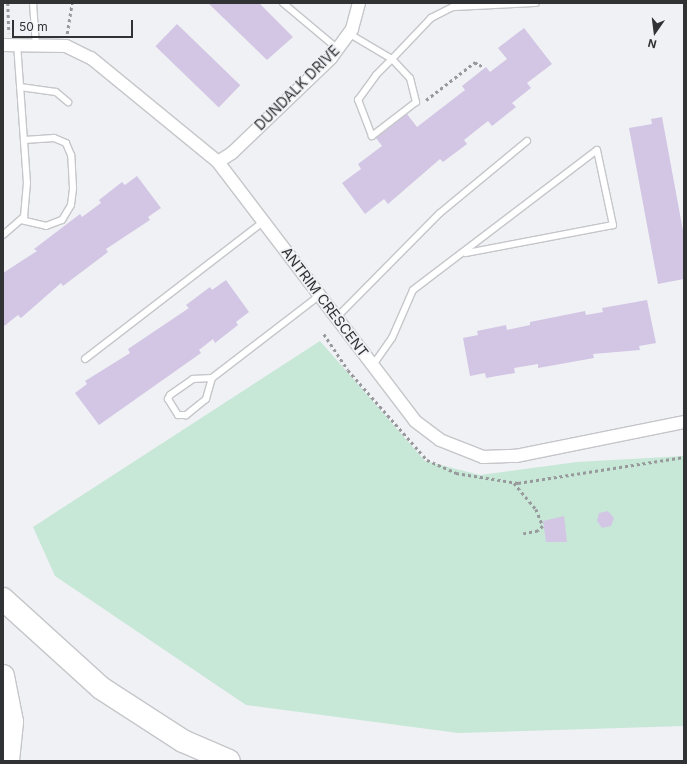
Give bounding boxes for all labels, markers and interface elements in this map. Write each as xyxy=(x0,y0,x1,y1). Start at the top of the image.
scale bar xyxy=(14,12,135,38)
north arrow xyxy=(635,12,675,52)
text: 50 m xyxy=(19,19,48,34)
text: N xyxy=(646,36,658,51)
street label: DUNDALK DRIVE xyxy=(251,42,343,134)
street label: ANTRIM CRESCENT xyxy=(278,244,372,360)

